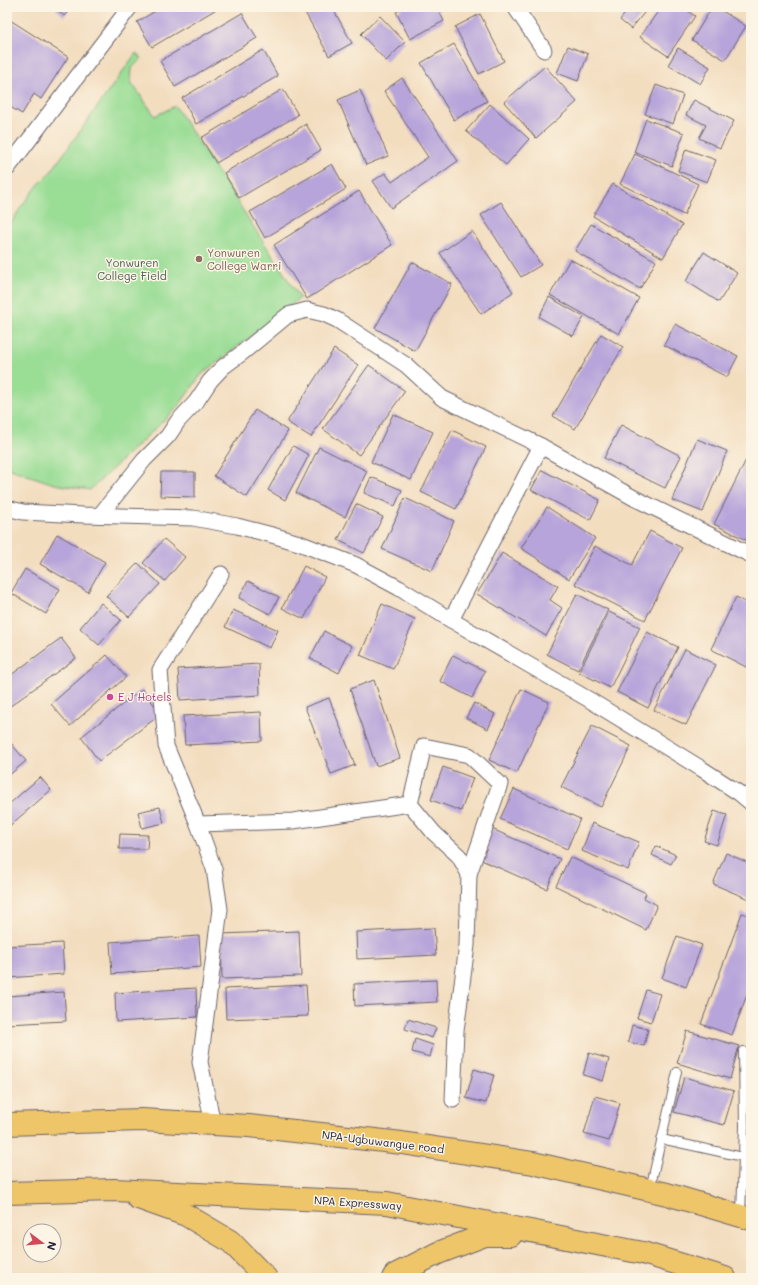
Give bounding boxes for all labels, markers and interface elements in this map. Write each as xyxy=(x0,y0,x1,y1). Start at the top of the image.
place label: Yonwuren College Warri xyxy=(207,245,281,273)
marker: Yonwuren College Warri xyxy=(194,254,204,264)
park label: Yonwuren College Field xyxy=(97,255,167,283)
place label: E J Hotels xyxy=(118,689,172,704)
marker: E J Hotels xyxy=(105,692,115,702)
street label: NPA-Ugbuwangue road xyxy=(321,1127,445,1156)
street label: NPA Expressway xyxy=(314,1192,403,1213)
north arrow xyxy=(22,1223,62,1263)
text: N xyxy=(44,1240,60,1252)

